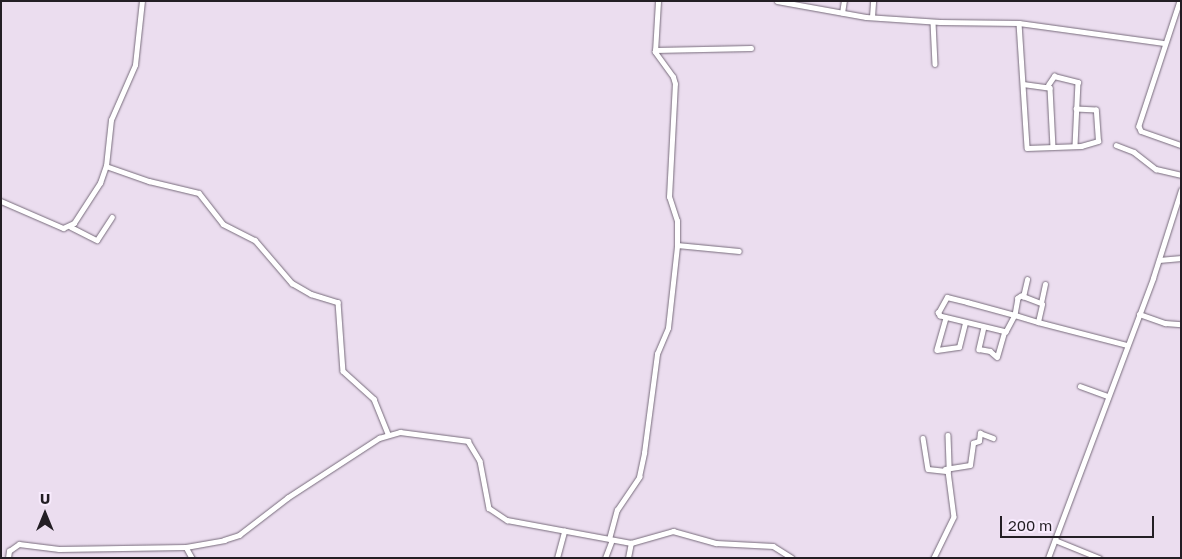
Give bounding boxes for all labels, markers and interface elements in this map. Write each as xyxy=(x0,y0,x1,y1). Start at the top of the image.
north arrow xyxy=(20,489,70,539)
text: U xyxy=(40,490,50,507)
scale bar xyxy=(1002,506,1156,538)
text: 200 m xyxy=(1008,516,1052,534)

